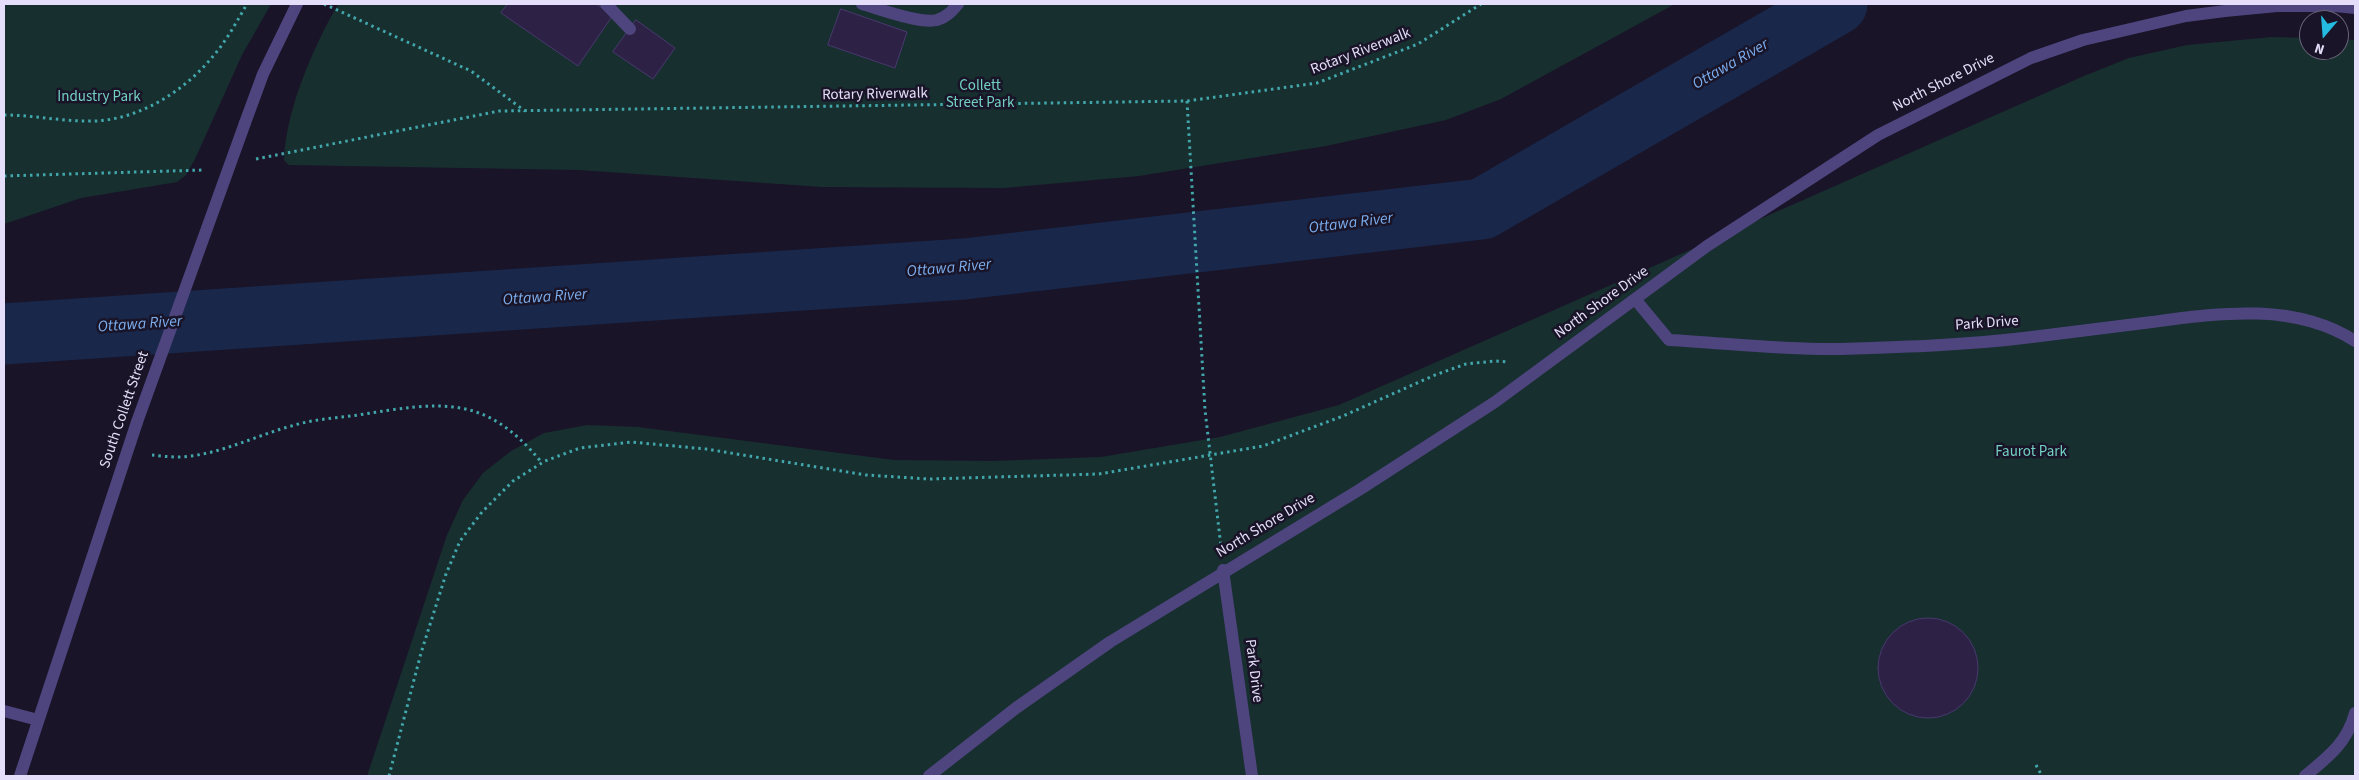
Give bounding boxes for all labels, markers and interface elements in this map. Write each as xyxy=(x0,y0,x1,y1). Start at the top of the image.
north arrow xyxy=(2299,10,2349,60)
street label: Rotary Riverwalk xyxy=(1308,25,1414,79)
water label: Ottawa River xyxy=(1689,35,1773,95)
text: N xyxy=(2312,37,2327,59)
street label: North Shore Drive xyxy=(1890,50,1998,116)
park label: Collett Street Park xyxy=(946,78,1014,113)
street label: Rotary Riverwalk xyxy=(822,85,928,105)
park label: Industry Park xyxy=(57,89,141,107)
water label: Ottawa River xyxy=(1308,209,1394,239)
water label: Ottawa River xyxy=(906,256,992,282)
street label: North Shore Drive xyxy=(1552,263,1652,343)
water label: Ottawa River xyxy=(502,285,588,311)
water label: Ottawa River xyxy=(97,312,183,338)
street label: Park Drive xyxy=(1955,313,2019,335)
street label: South Collett Street xyxy=(97,349,153,471)
park label: Faurot Park xyxy=(1995,444,2067,462)
street label: North Shore Drive xyxy=(1214,490,1318,562)
street label: Park Drive xyxy=(1240,638,1266,704)

